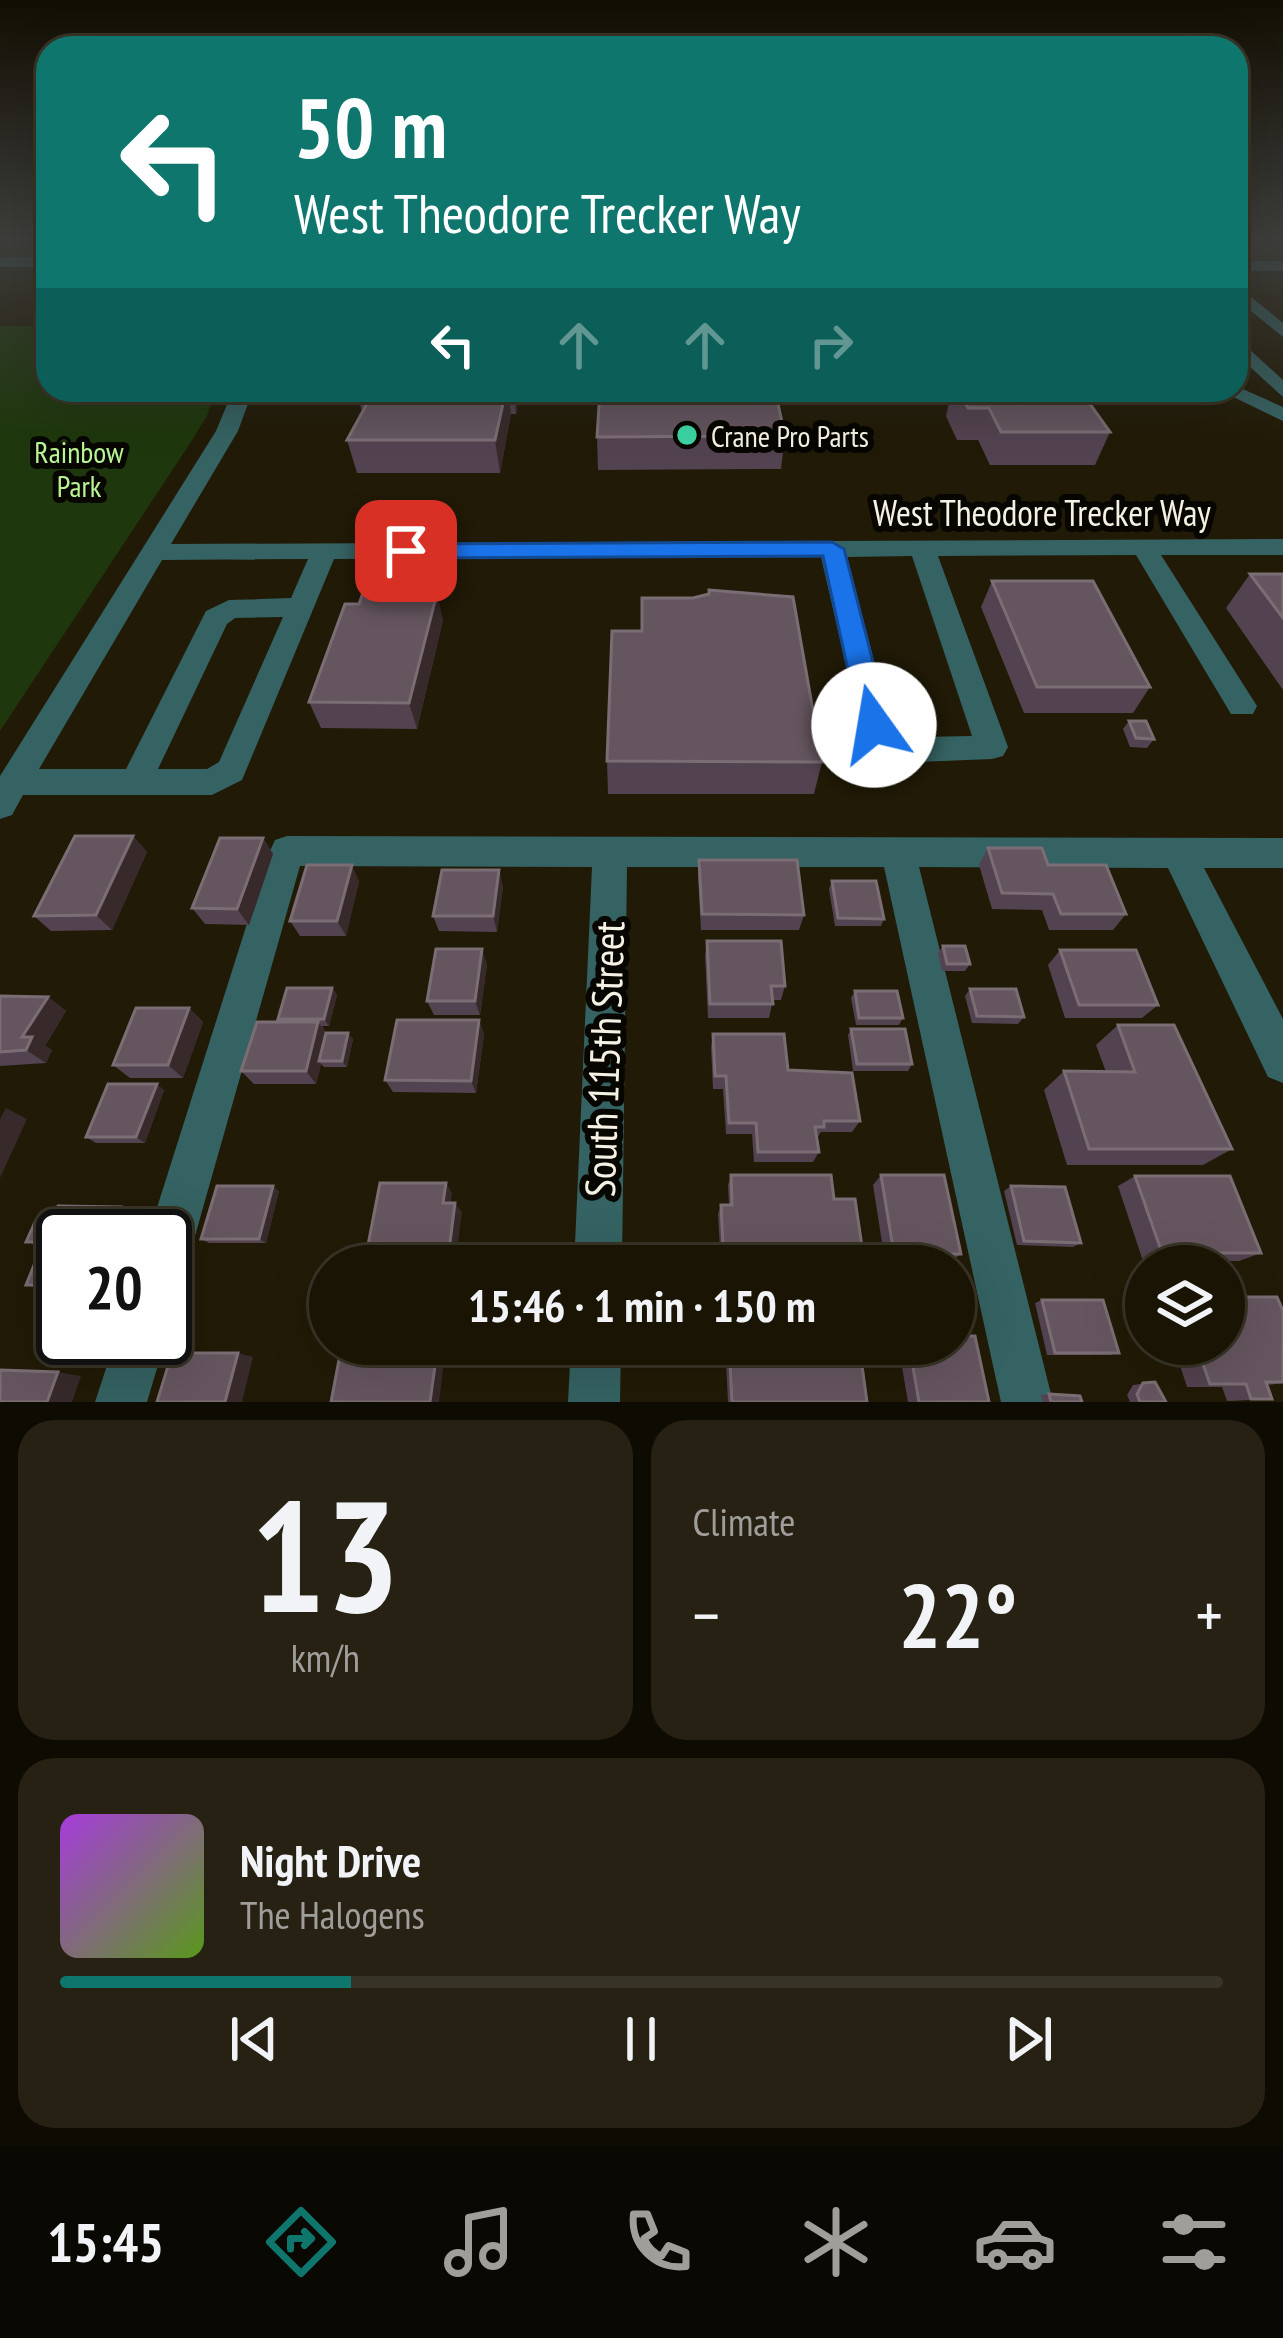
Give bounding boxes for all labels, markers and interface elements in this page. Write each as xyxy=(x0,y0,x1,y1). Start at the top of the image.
text: 50 m xyxy=(294,72,447,181)
icon: left xyxy=(96,84,252,240)
text: West Theodore Trecker Way xyxy=(294,178,801,248)
icon: left xyxy=(420,312,486,378)
icon: ahead xyxy=(546,312,612,378)
icon: ahead xyxy=(672,312,738,378)
icon: right xyxy=(798,312,864,378)
place label: Crane Pro Parts xyxy=(711,416,869,455)
marker: Crane Pro Parts xyxy=(674,422,700,448)
park label: Rainbow Park xyxy=(34,432,124,505)
street label: West Theodore Trecker Way xyxy=(873,489,1211,536)
pin xyxy=(355,500,457,602)
icon: arrive xyxy=(373,518,439,584)
position arrow xyxy=(811,662,937,788)
street label: South 115th Street xyxy=(572,920,636,1198)
speed limit sign: 20 xyxy=(36,1209,192,1365)
map controls xyxy=(1125,1245,1245,1365)
button: layers xyxy=(1125,1245,1245,1365)
text: 15:46 · 1 min · 150 m xyxy=(468,1276,816,1334)
text: 13 xyxy=(251,1453,400,1655)
text: Climate xyxy=(693,1496,795,1547)
text: 22° xyxy=(898,1556,1017,1673)
text: − xyxy=(693,1572,720,1657)
text: + xyxy=(1196,1572,1223,1657)
text: km/h xyxy=(291,1632,360,1683)
text: Night Drive xyxy=(240,1831,421,1889)
text: The Halogens xyxy=(240,1889,425,1940)
icon: previous xyxy=(221,2006,287,2072)
icon: pause xyxy=(608,2006,674,2072)
icon: next xyxy=(996,2006,1062,2072)
icon: directions xyxy=(259,2200,343,2284)
icon: music xyxy=(437,2200,521,2284)
icon: phone xyxy=(616,2200,700,2284)
icon: climate xyxy=(794,2200,878,2284)
icon: car xyxy=(973,2200,1057,2284)
icon: filters xyxy=(1152,2200,1236,2284)
text: 15:45 xyxy=(47,2207,164,2277)

